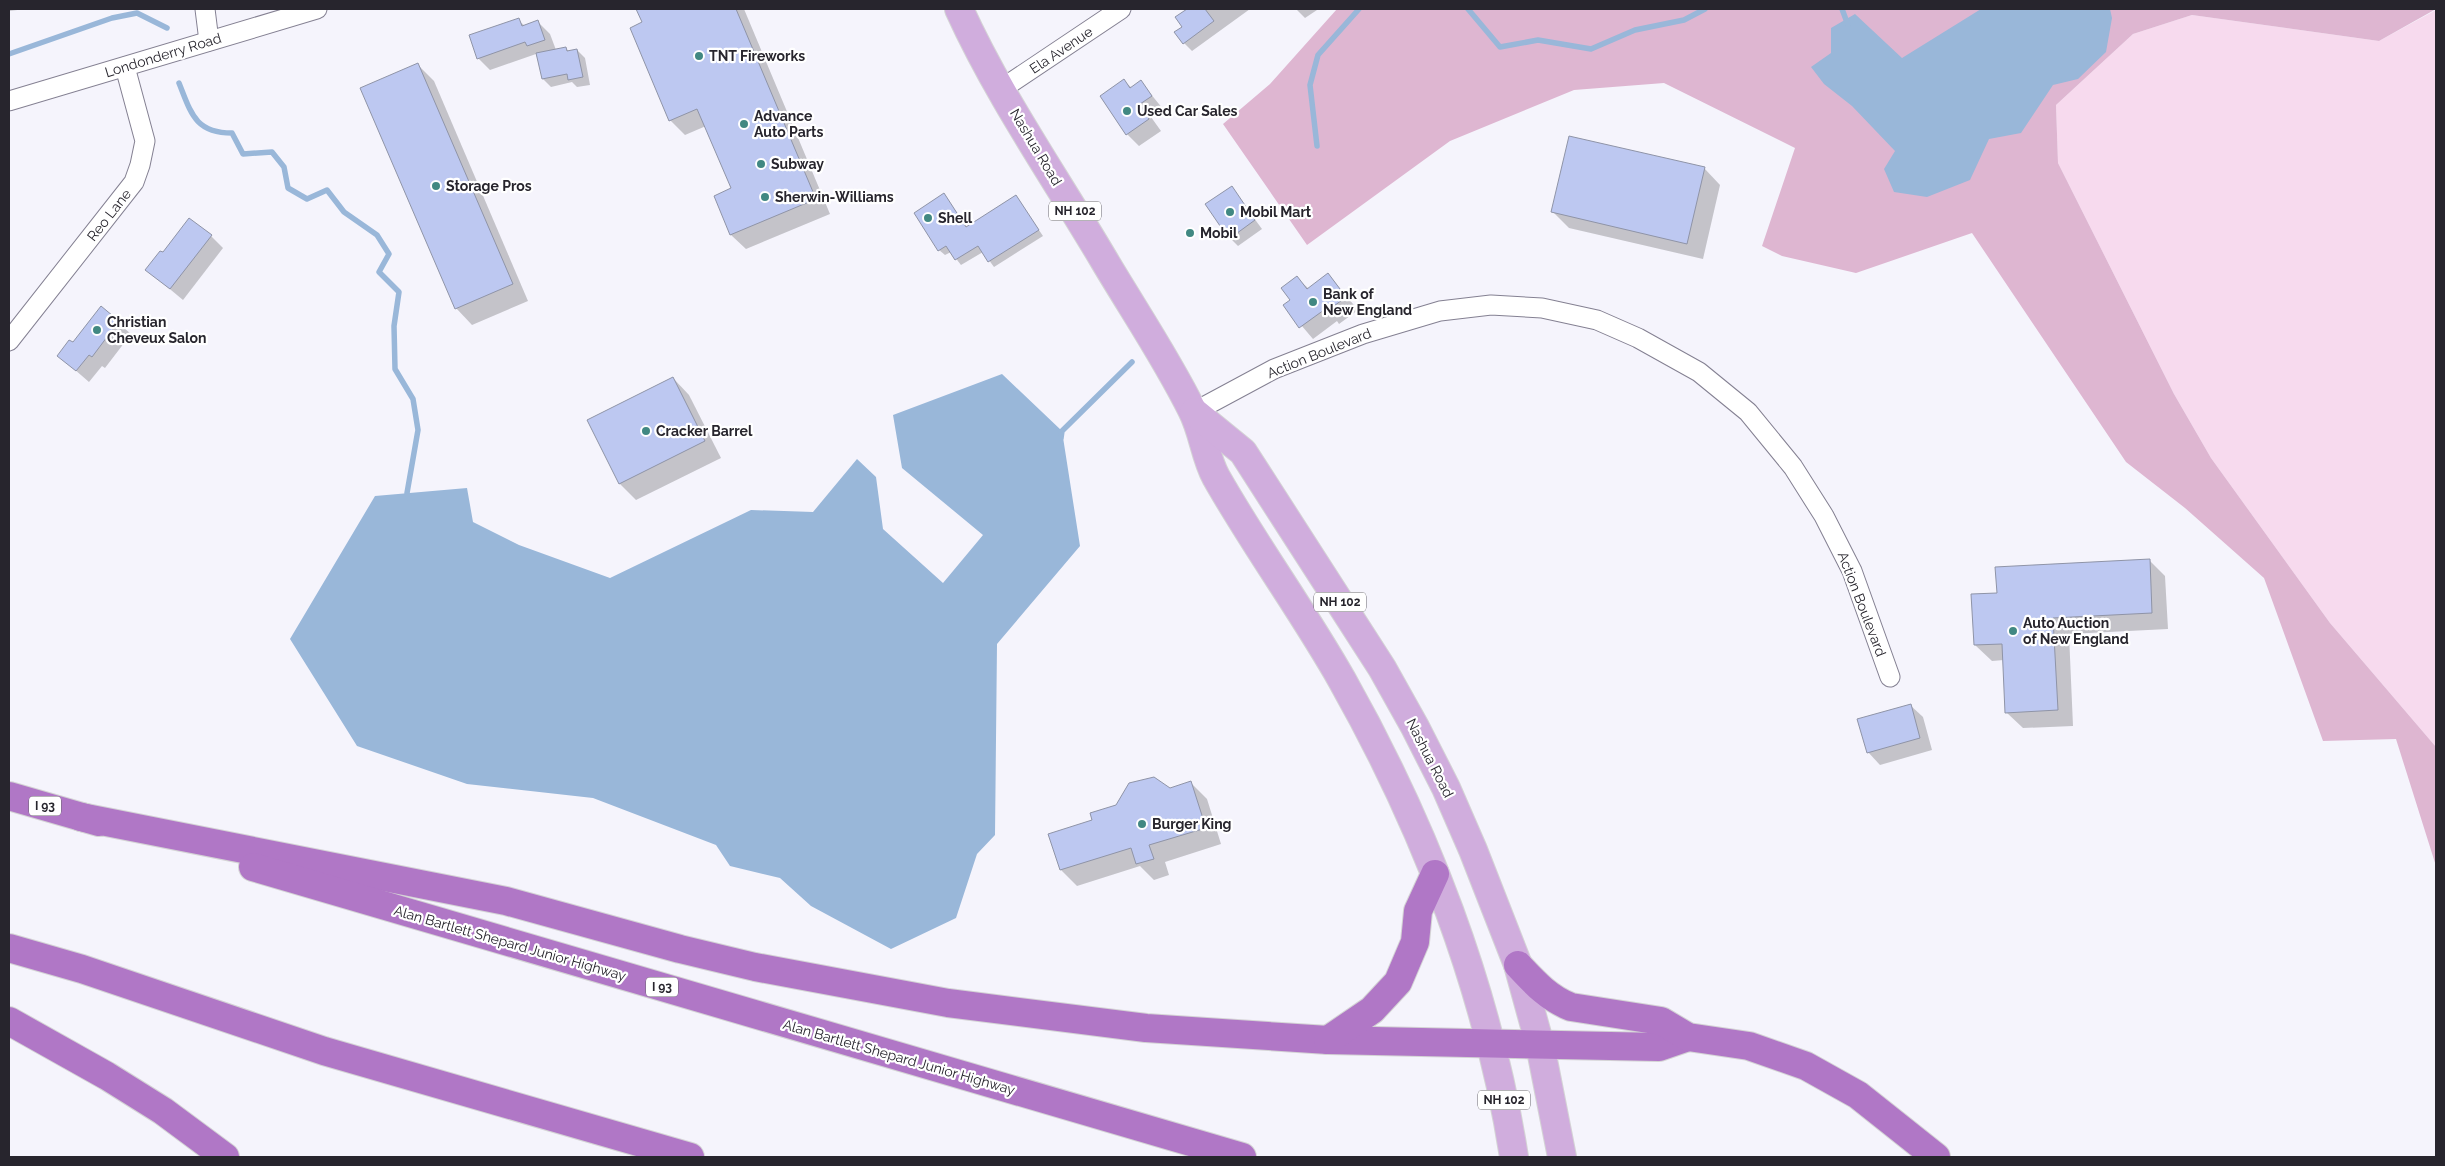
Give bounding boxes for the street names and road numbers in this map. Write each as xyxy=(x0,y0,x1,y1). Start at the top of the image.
street label: Ela Avenue xyxy=(1027,23,1095,77)
street label: Londonderry Road xyxy=(103,30,223,80)
street label: Nashua Road xyxy=(1007,106,1065,188)
street label: Reo Lane xyxy=(84,186,134,244)
road number: NH 102 xyxy=(1049,202,1101,220)
street label: Action Boulevard xyxy=(1265,325,1373,381)
street label: Action Boulevard xyxy=(1835,549,1889,659)
road number: NH 102 xyxy=(1314,592,1366,612)
street label: Nashua Road xyxy=(1403,716,1457,800)
road number: I 93 xyxy=(29,796,61,816)
street label: Alan Bartlett Shepard Junior Highway xyxy=(392,902,628,984)
road number: I 93 xyxy=(646,978,678,996)
street label: Alan Bartlett Shepard Junior Highway xyxy=(781,1016,1017,1098)
road number: NH 102 xyxy=(1478,1090,1530,1110)

